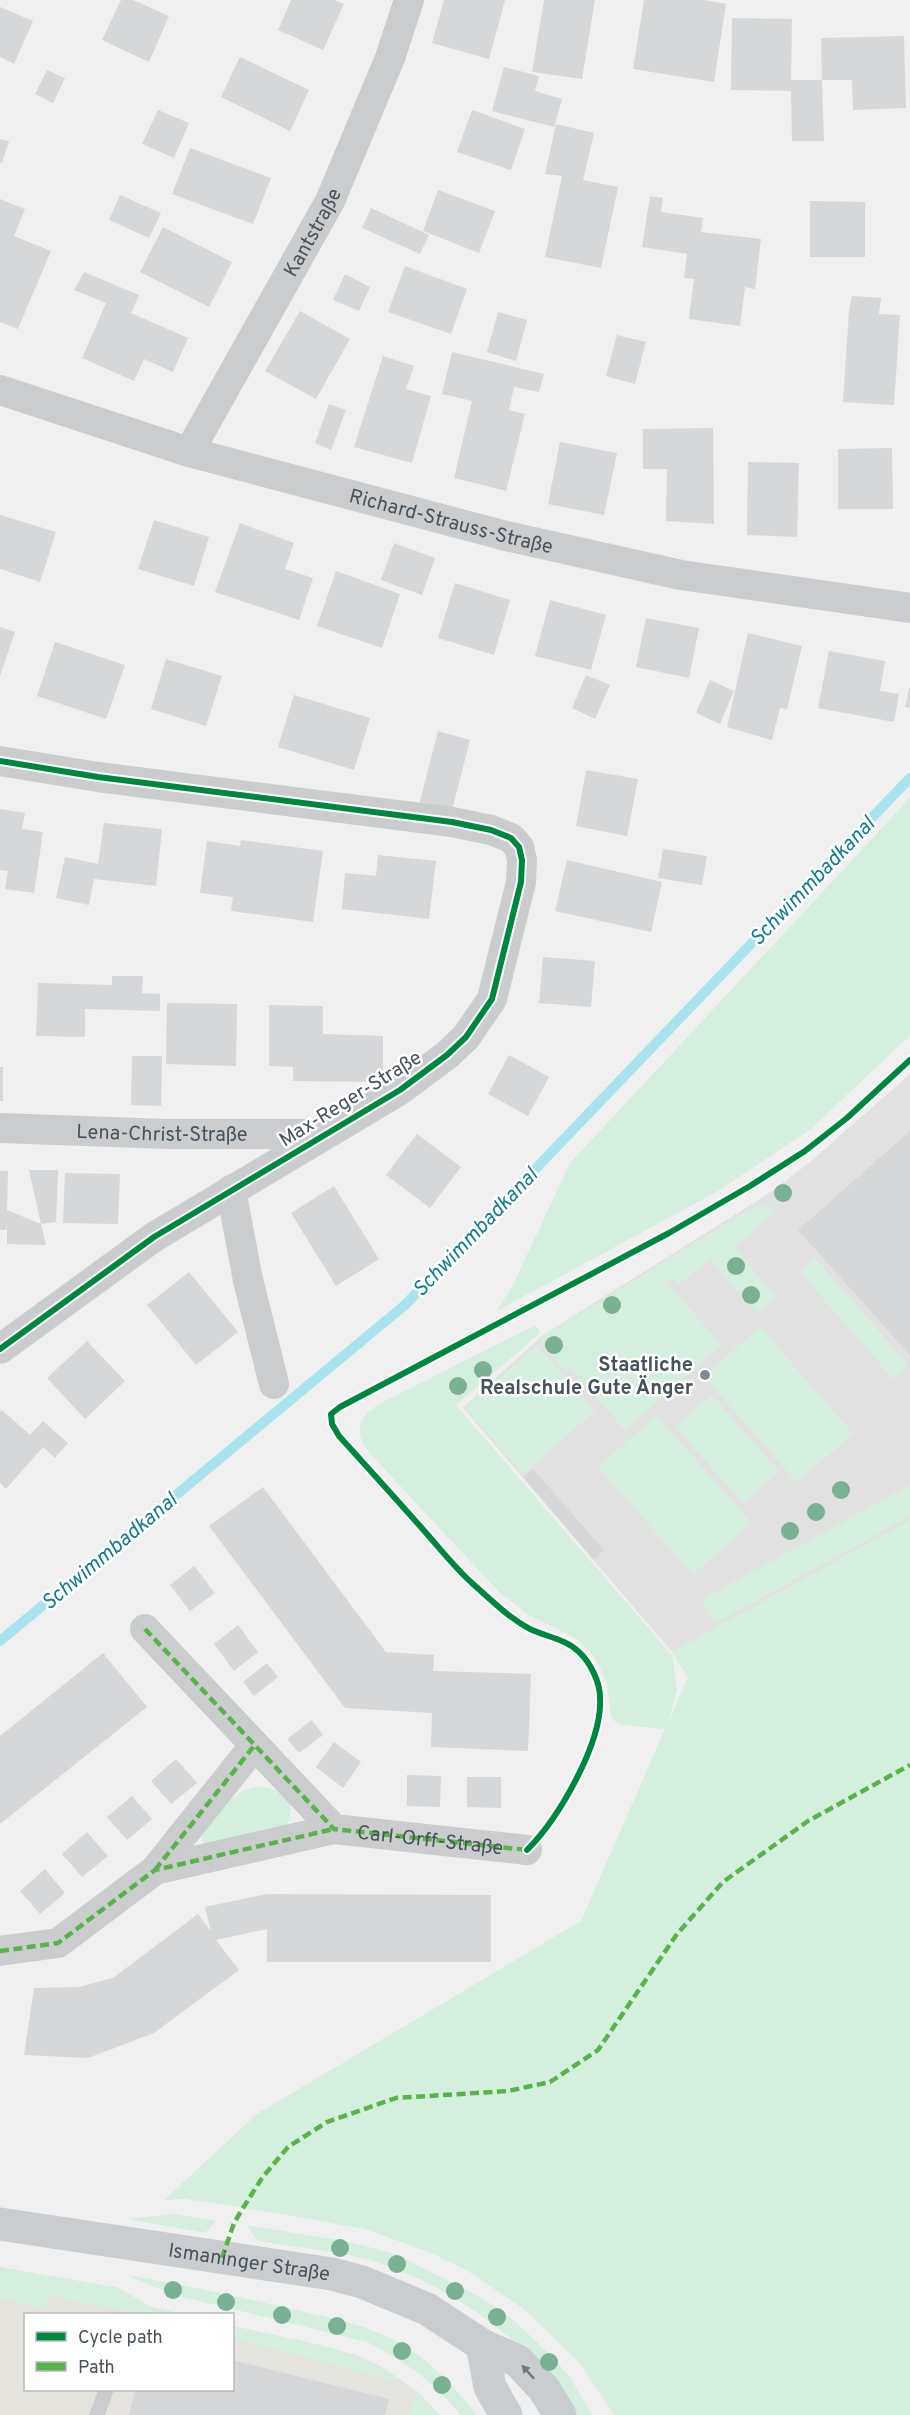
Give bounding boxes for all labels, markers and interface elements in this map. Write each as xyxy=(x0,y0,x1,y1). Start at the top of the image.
street label: Kantstraße xyxy=(279,185,349,282)
street label: Richard-Strauss-Straße xyxy=(346,484,555,561)
water label: Schwimmbadkanal xyxy=(745,811,883,952)
street label: Max-Reger-Straße xyxy=(275,1045,427,1154)
street label: Lena-Christ-Straße xyxy=(76,1120,247,1149)
water label: Schwimmbadkanal xyxy=(408,1162,546,1303)
place label: Staatliche Realschule Gute Änger xyxy=(480,1353,694,1402)
marker: Staatliche Realschule Gute Änger xyxy=(698,1368,712,1382)
water label: Schwimmbadkanal xyxy=(36,1486,185,1617)
street label: Carl-Orff-Straße xyxy=(356,1821,504,1862)
street label: Ismaninger Straße xyxy=(166,2238,332,2289)
legend xyxy=(24,2313,234,2391)
text: Cycle path xyxy=(78,2327,163,2350)
text: Path xyxy=(78,2357,115,2380)
one-way arrow xyxy=(522,2365,535,2380)

